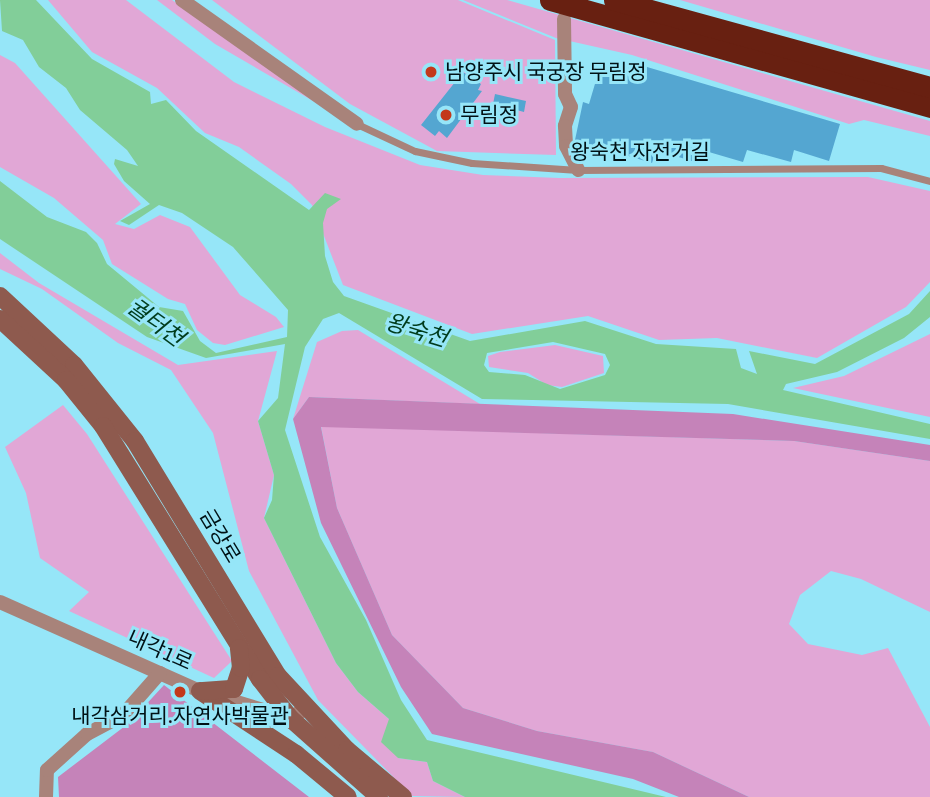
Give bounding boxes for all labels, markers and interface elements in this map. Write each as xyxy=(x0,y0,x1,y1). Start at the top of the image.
place label: 남양주시 국궁장 무림정 xyxy=(445,59,647,85)
marker: 남양주시 국궁장 무림정 xyxy=(423,64,439,80)
place label: 무림정 xyxy=(460,102,518,128)
marker: 무림정 xyxy=(438,107,454,123)
street label: 왕숙천 자전거길 xyxy=(570,139,710,165)
water label: 궐터천 xyxy=(121,293,189,353)
water label: 왕숙천 xyxy=(382,309,450,353)
street label: 금강로 xyxy=(194,505,246,567)
street label: 내각1로 xyxy=(124,625,196,675)
marker: 내각삼거리.자연사박물관 xyxy=(172,684,188,700)
place label: 내각삼거리.자연사박물관 xyxy=(71,703,289,729)

